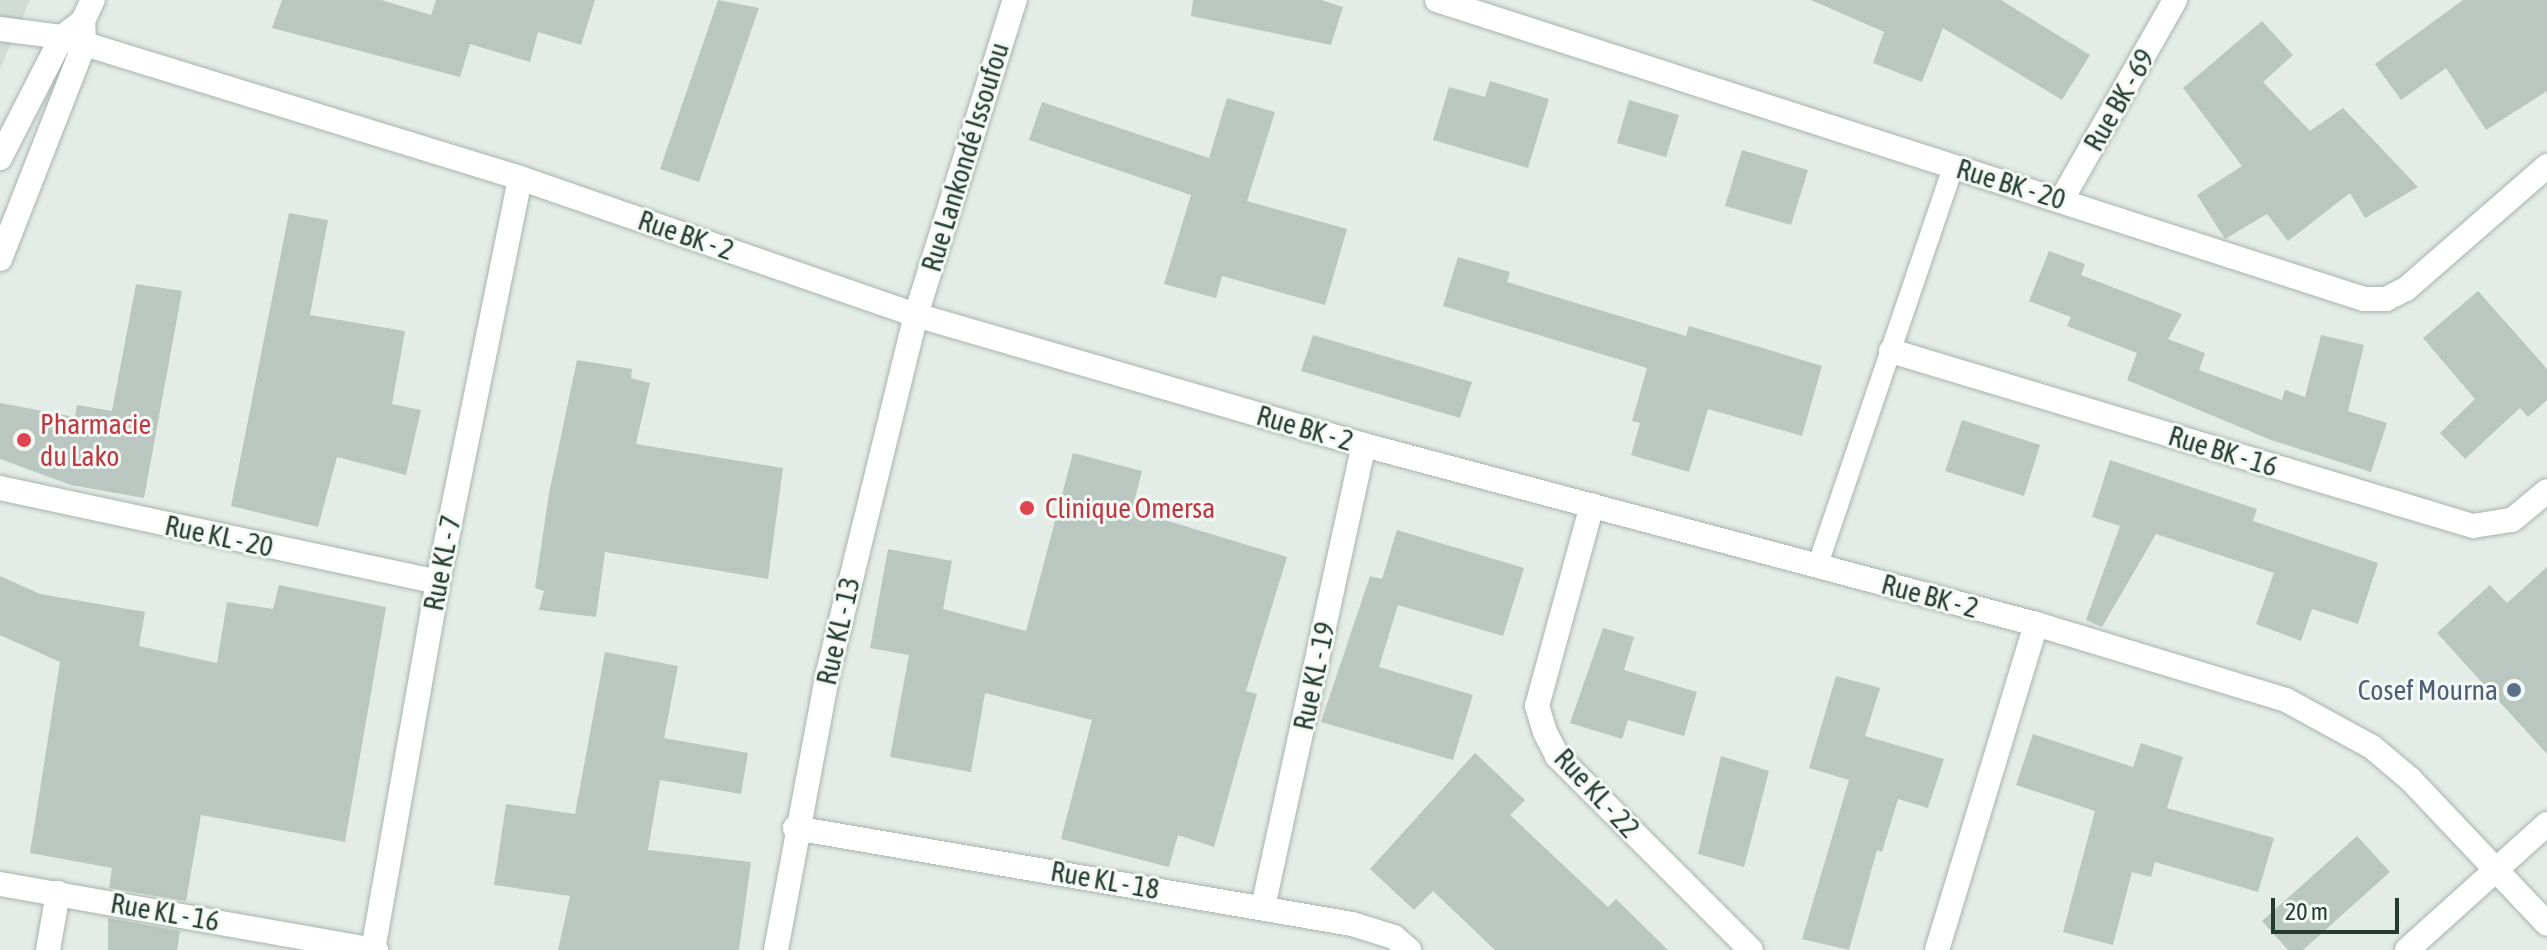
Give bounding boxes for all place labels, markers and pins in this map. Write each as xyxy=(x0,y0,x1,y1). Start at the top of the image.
place label: Pharmacie du Lako xyxy=(40,407,151,473)
marker: Pharmacie du Lako xyxy=(15,431,33,449)
place label: Clinique Omersa xyxy=(1045,491,1215,525)
marker: Clinique Omersa xyxy=(1016,497,1038,519)
place label: Cosef Mourna xyxy=(2358,673,2498,707)
marker: Cosef Mourna xyxy=(2505,681,2523,699)

